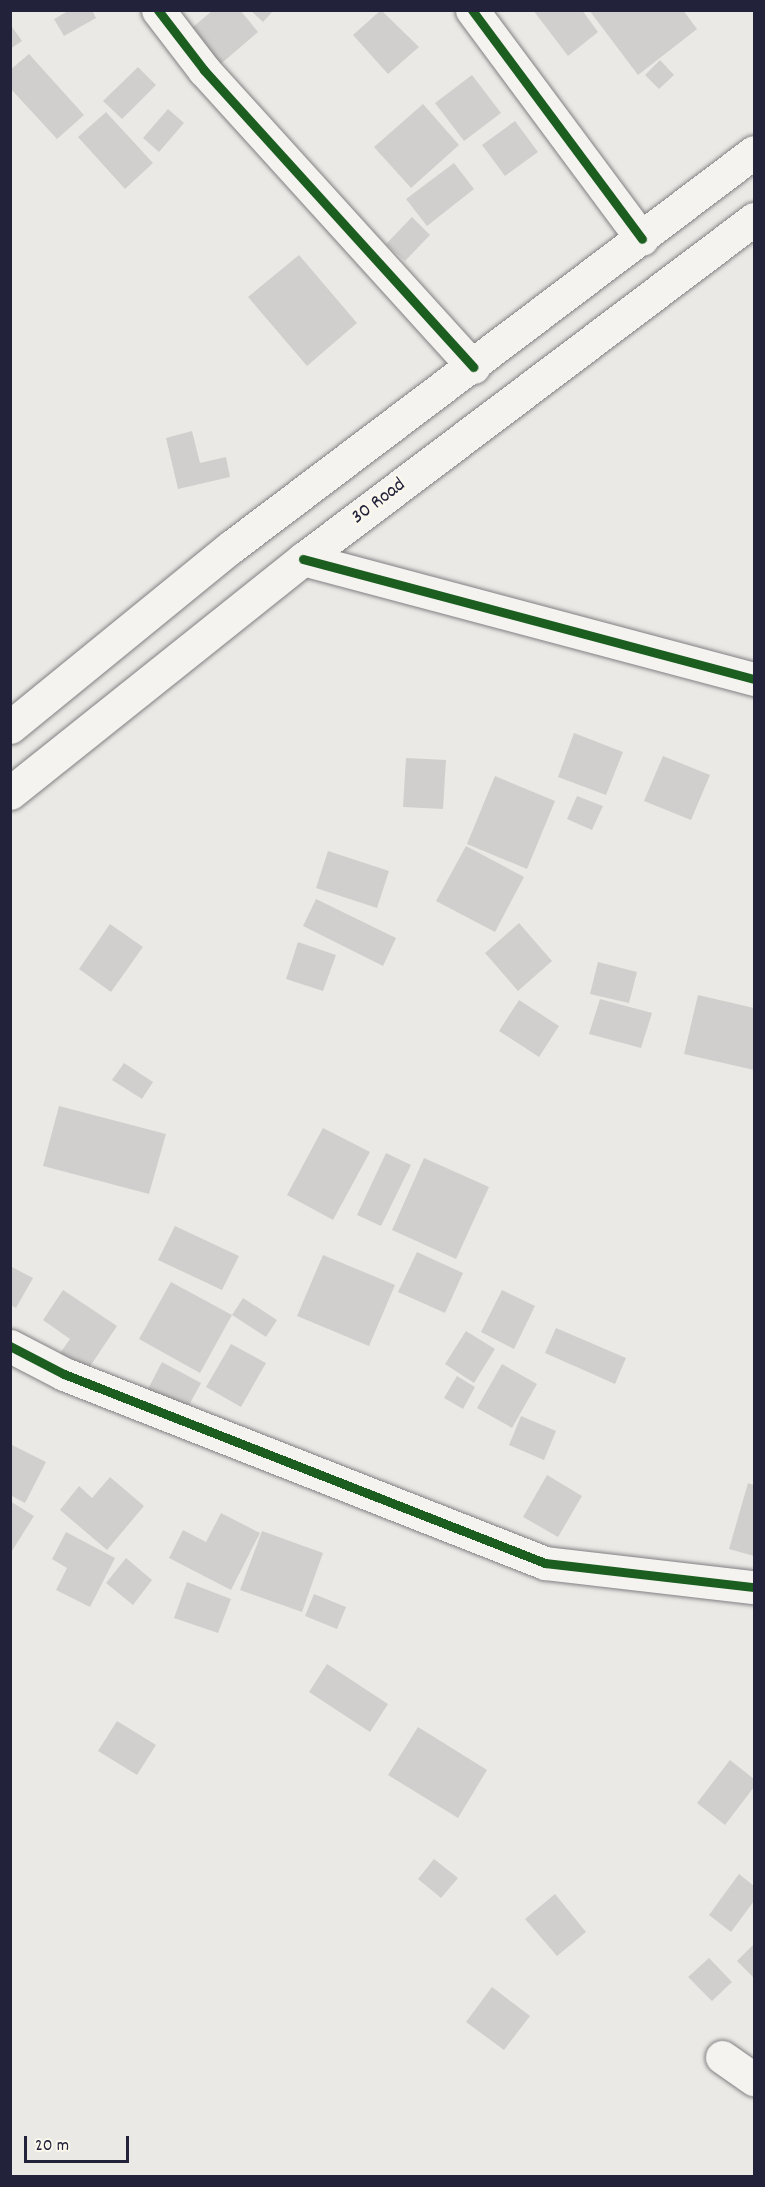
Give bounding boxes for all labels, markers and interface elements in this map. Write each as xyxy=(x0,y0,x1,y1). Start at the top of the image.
street label: 30 Road xyxy=(347,474,411,530)
scale bar xyxy=(27,2124,132,2162)
text: 20 m xyxy=(35,2134,69,2159)

